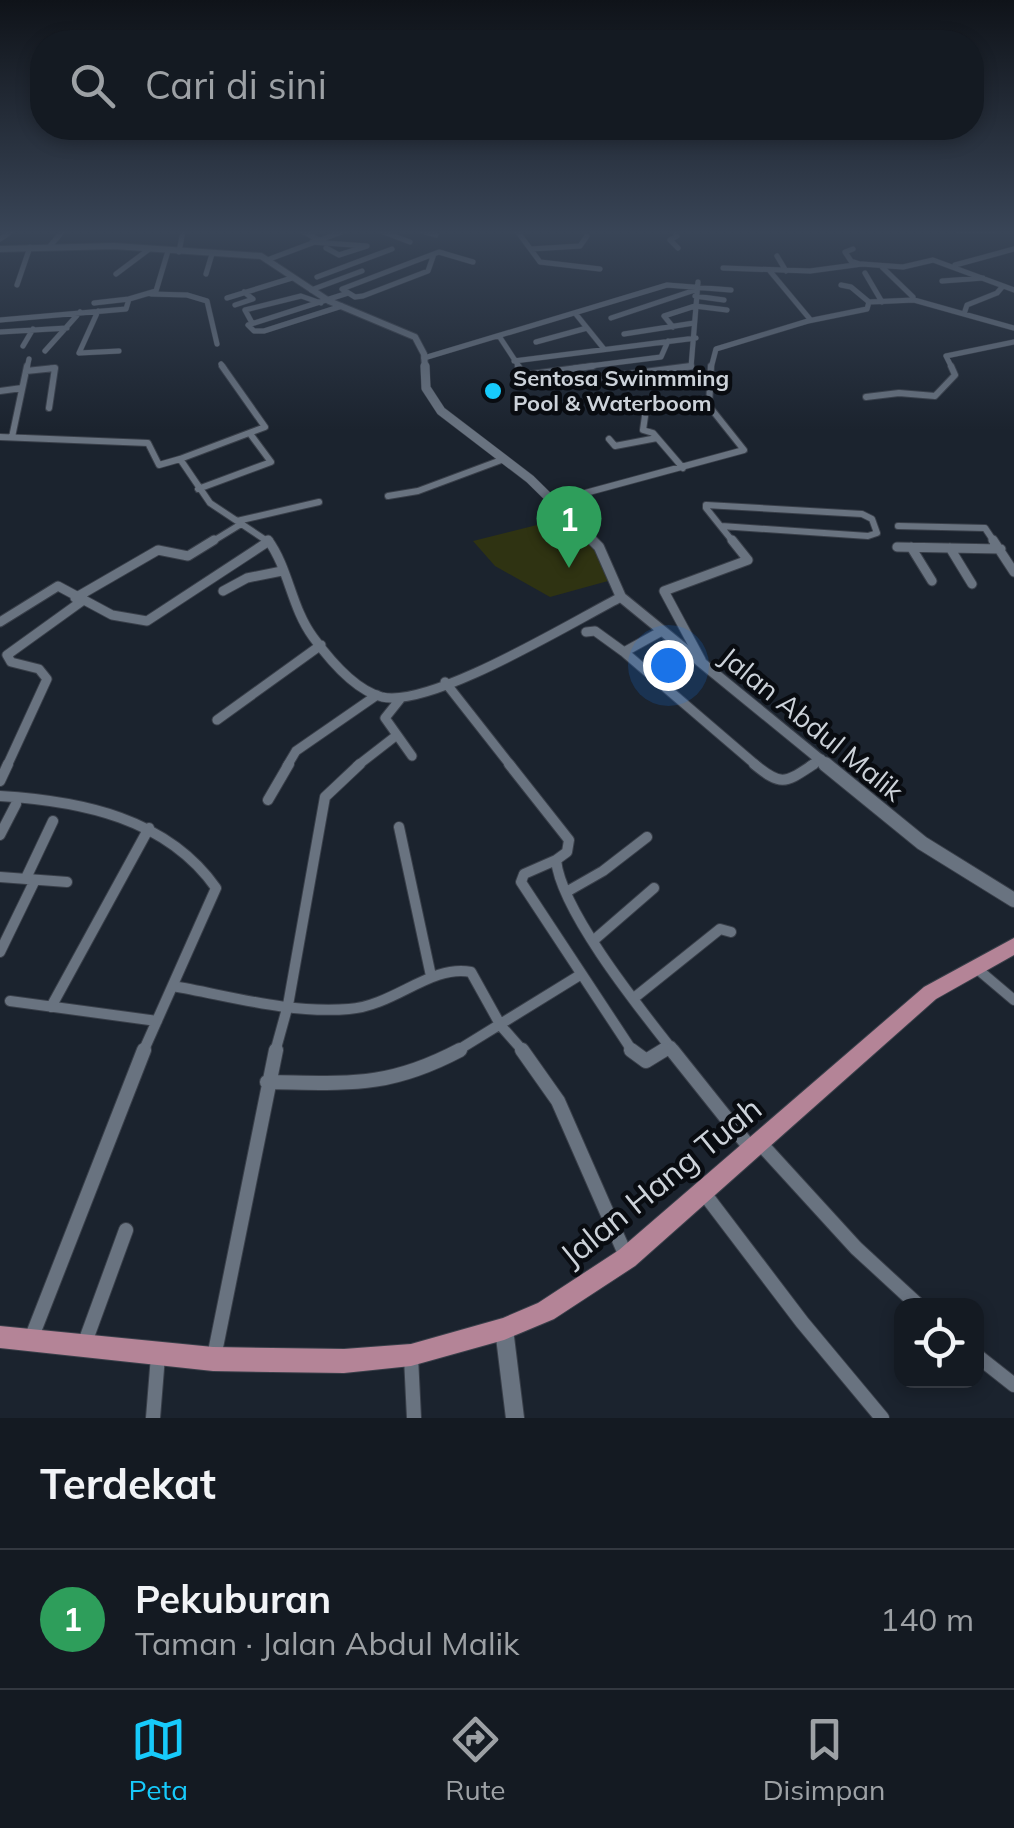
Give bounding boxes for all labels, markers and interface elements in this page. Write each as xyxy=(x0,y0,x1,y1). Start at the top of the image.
search box xyxy=(30,30,984,140)
icon: search xyxy=(65,58,120,113)
text: Cari di sini xyxy=(145,61,327,109)
place label: Sentosa Swinmming Pool & Waterboom xyxy=(513,364,729,417)
marker: Sentosa Swinmming Pool & Waterboom xyxy=(482,380,504,402)
pin: 1 xyxy=(536,486,602,568)
street label: Jalan Abdul Malik xyxy=(713,639,912,809)
your location xyxy=(643,640,694,691)
street label: Jalan Hang Tuah xyxy=(552,1088,769,1275)
map controls xyxy=(894,1298,984,1388)
button: locate xyxy=(894,1298,984,1388)
text: Terdekat xyxy=(40,1457,216,1510)
text: Pekuburan xyxy=(135,1575,331,1623)
text: 1 xyxy=(63,1599,82,1639)
text: 140 m xyxy=(880,1599,974,1639)
text: Taman · Jalan Abdul Malik xyxy=(135,1623,520,1663)
tab: Peta xyxy=(129,1712,188,1807)
tab: Rute xyxy=(445,1712,506,1807)
tab: Disimpan xyxy=(763,1712,885,1807)

